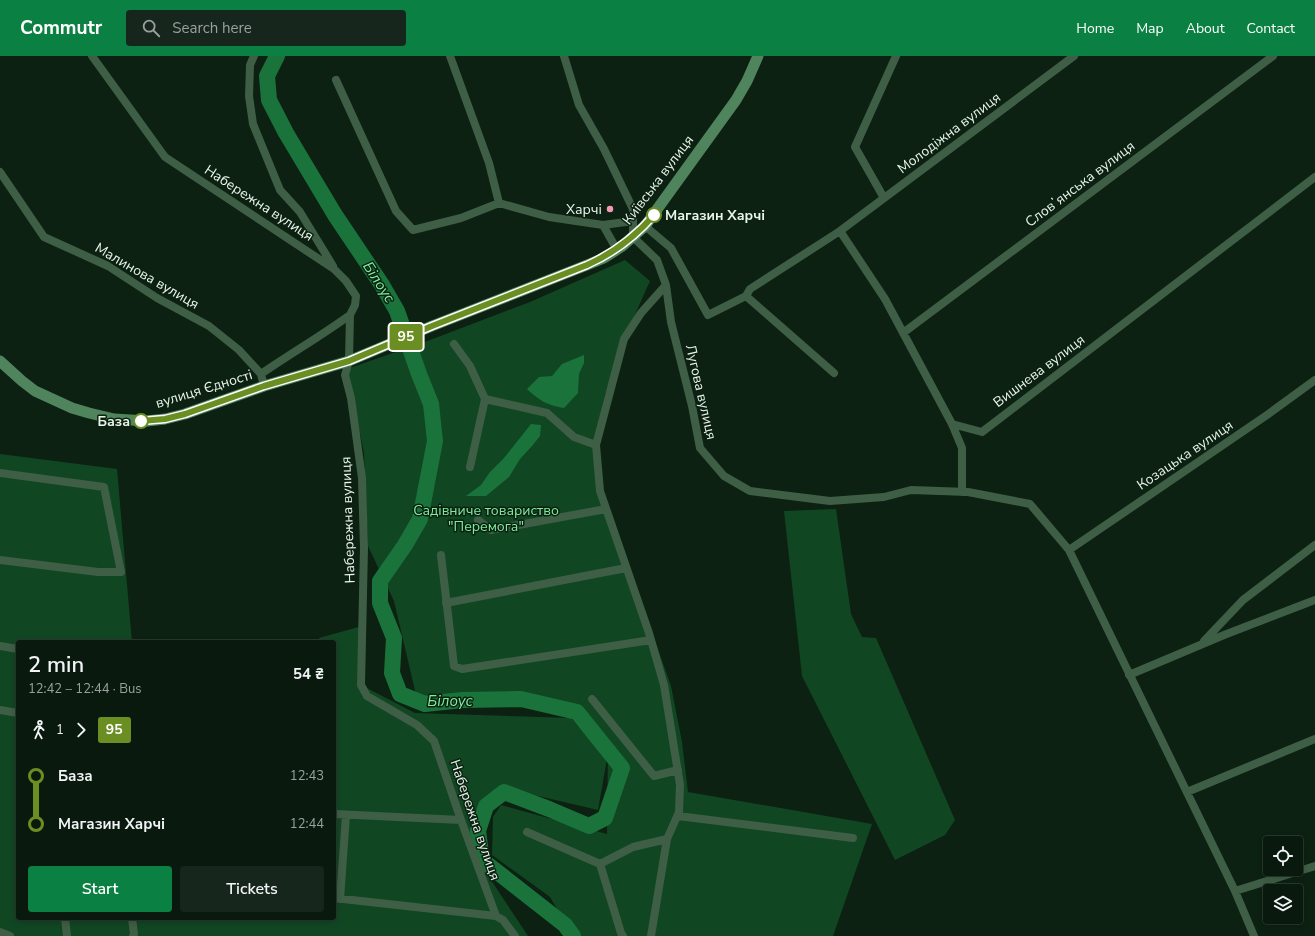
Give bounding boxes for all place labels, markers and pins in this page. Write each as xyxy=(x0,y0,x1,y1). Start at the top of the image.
place label: Харчі xyxy=(566,200,602,219)
marker: Харчі xyxy=(605,204,615,214)
place label: Магазин Харчі xyxy=(665,206,765,225)
marker: Магазин Харчі xyxy=(646,207,662,223)
place label: База xyxy=(98,412,130,431)
marker: База xyxy=(133,413,149,429)

